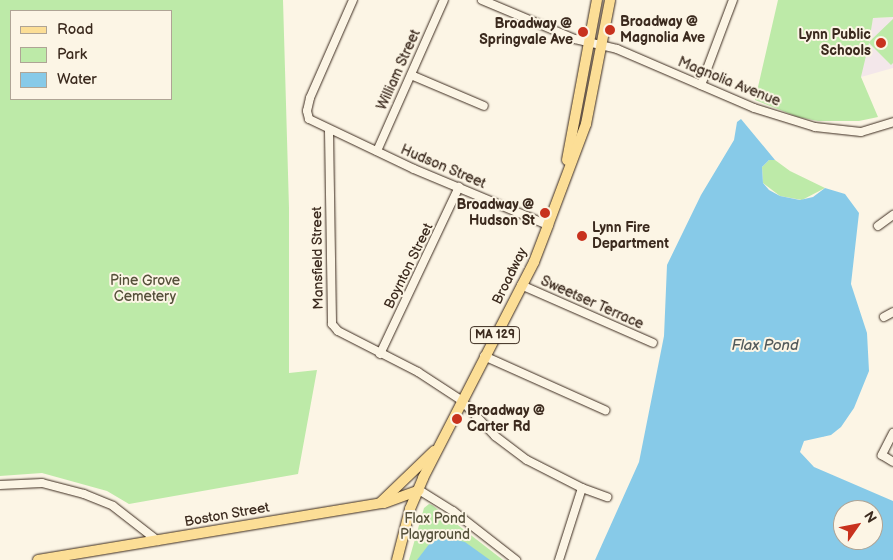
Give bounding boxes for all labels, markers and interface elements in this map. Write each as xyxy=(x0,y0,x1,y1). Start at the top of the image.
legend xyxy=(10,10,172,100)
place label: Broadway @ Magnolia Ave xyxy=(620,14,705,46)
place label: Broadway @ Springvale Ave xyxy=(479,16,573,48)
text: Road xyxy=(57,20,93,39)
marker: Broadway @ Magnolia Ave xyxy=(604,24,616,36)
marker: Broadway @ Springvale Ave xyxy=(577,26,589,38)
street label: William Street xyxy=(374,27,424,113)
place label: Lynn Public Schools xyxy=(798,27,871,59)
marker: Lynn Public Schools xyxy=(875,37,887,49)
text: Park xyxy=(57,45,87,64)
street label: Magnolia Avenue xyxy=(675,54,783,110)
text: Water xyxy=(57,70,97,89)
street label: Hudson Street xyxy=(398,141,488,193)
place label: Broadway @ Hudson St xyxy=(456,197,535,230)
street label: Mansfield Street xyxy=(309,206,327,310)
marker: Broadway @ Hudson St xyxy=(539,207,551,219)
street label: Boynton Street xyxy=(381,220,437,312)
place label: Lynn Fire Department xyxy=(592,220,669,252)
marker: Lynn Fire Department xyxy=(576,230,588,242)
street label: Broadway xyxy=(489,245,531,307)
park label: Pine Grove Cemetery xyxy=(110,273,180,306)
street label: Sweetser Terrace xyxy=(538,273,646,333)
road number: MA 129 xyxy=(469,326,521,344)
water label: Flax Pond xyxy=(731,337,799,355)
place label: Broadway @ Carter Rd xyxy=(467,403,546,436)
marker: Broadway @ Carter Rd xyxy=(451,413,463,425)
street label: Boston Street xyxy=(183,499,271,531)
north arrow xyxy=(833,500,883,550)
text: N xyxy=(860,508,880,526)
park label: Flax Pond Playground xyxy=(400,511,470,544)

